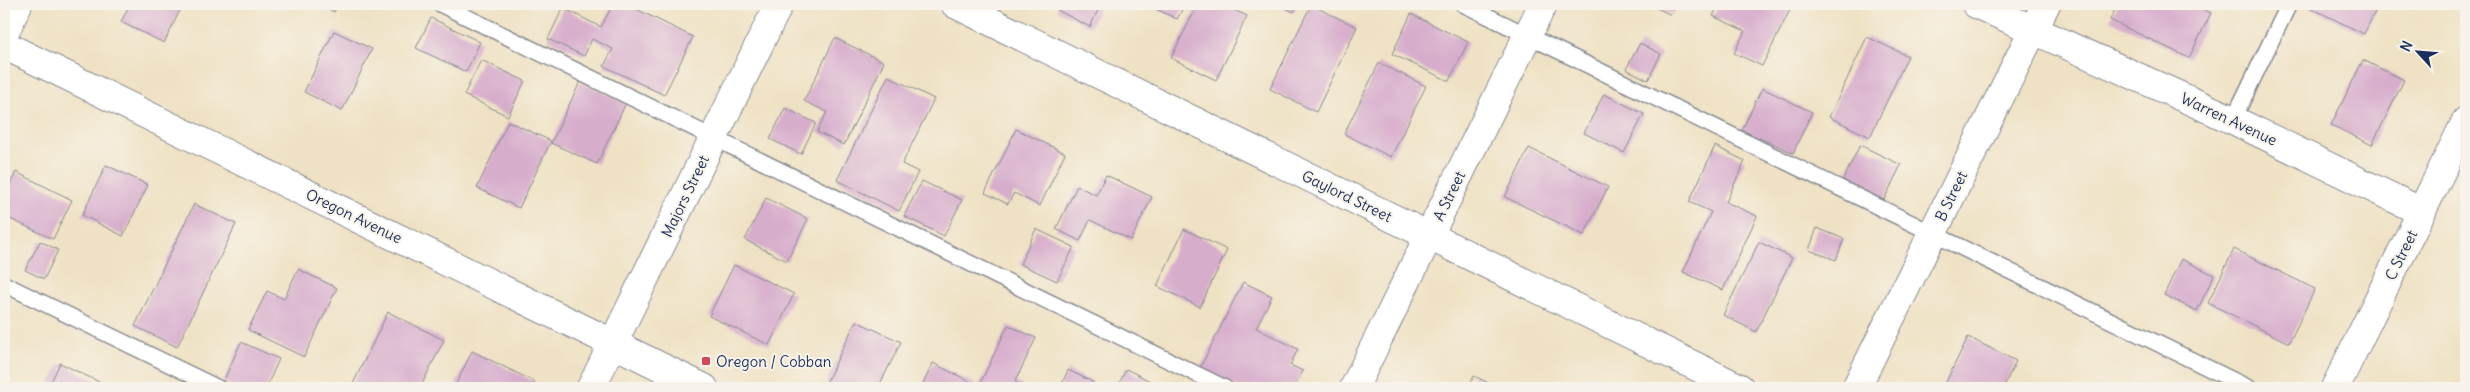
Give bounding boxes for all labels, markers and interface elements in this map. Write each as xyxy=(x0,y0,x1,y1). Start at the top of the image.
north arrow xyxy=(2392,28,2442,78)
text: N xyxy=(2396,38,2417,55)
street label: Warren Avenue xyxy=(2178,88,2280,150)
street label: Majors Street xyxy=(657,152,713,240)
street label: Gaylord Street xyxy=(1299,166,1395,226)
street label: A Street xyxy=(1429,168,1469,224)
street label: B Street xyxy=(1931,168,1971,224)
street label: Oregon Avenue xyxy=(303,185,405,247)
street label: C Street xyxy=(2381,227,2421,283)
place label: Oregon / Cobban xyxy=(716,352,832,371)
marker: Oregon / Cobban xyxy=(700,355,712,367)

